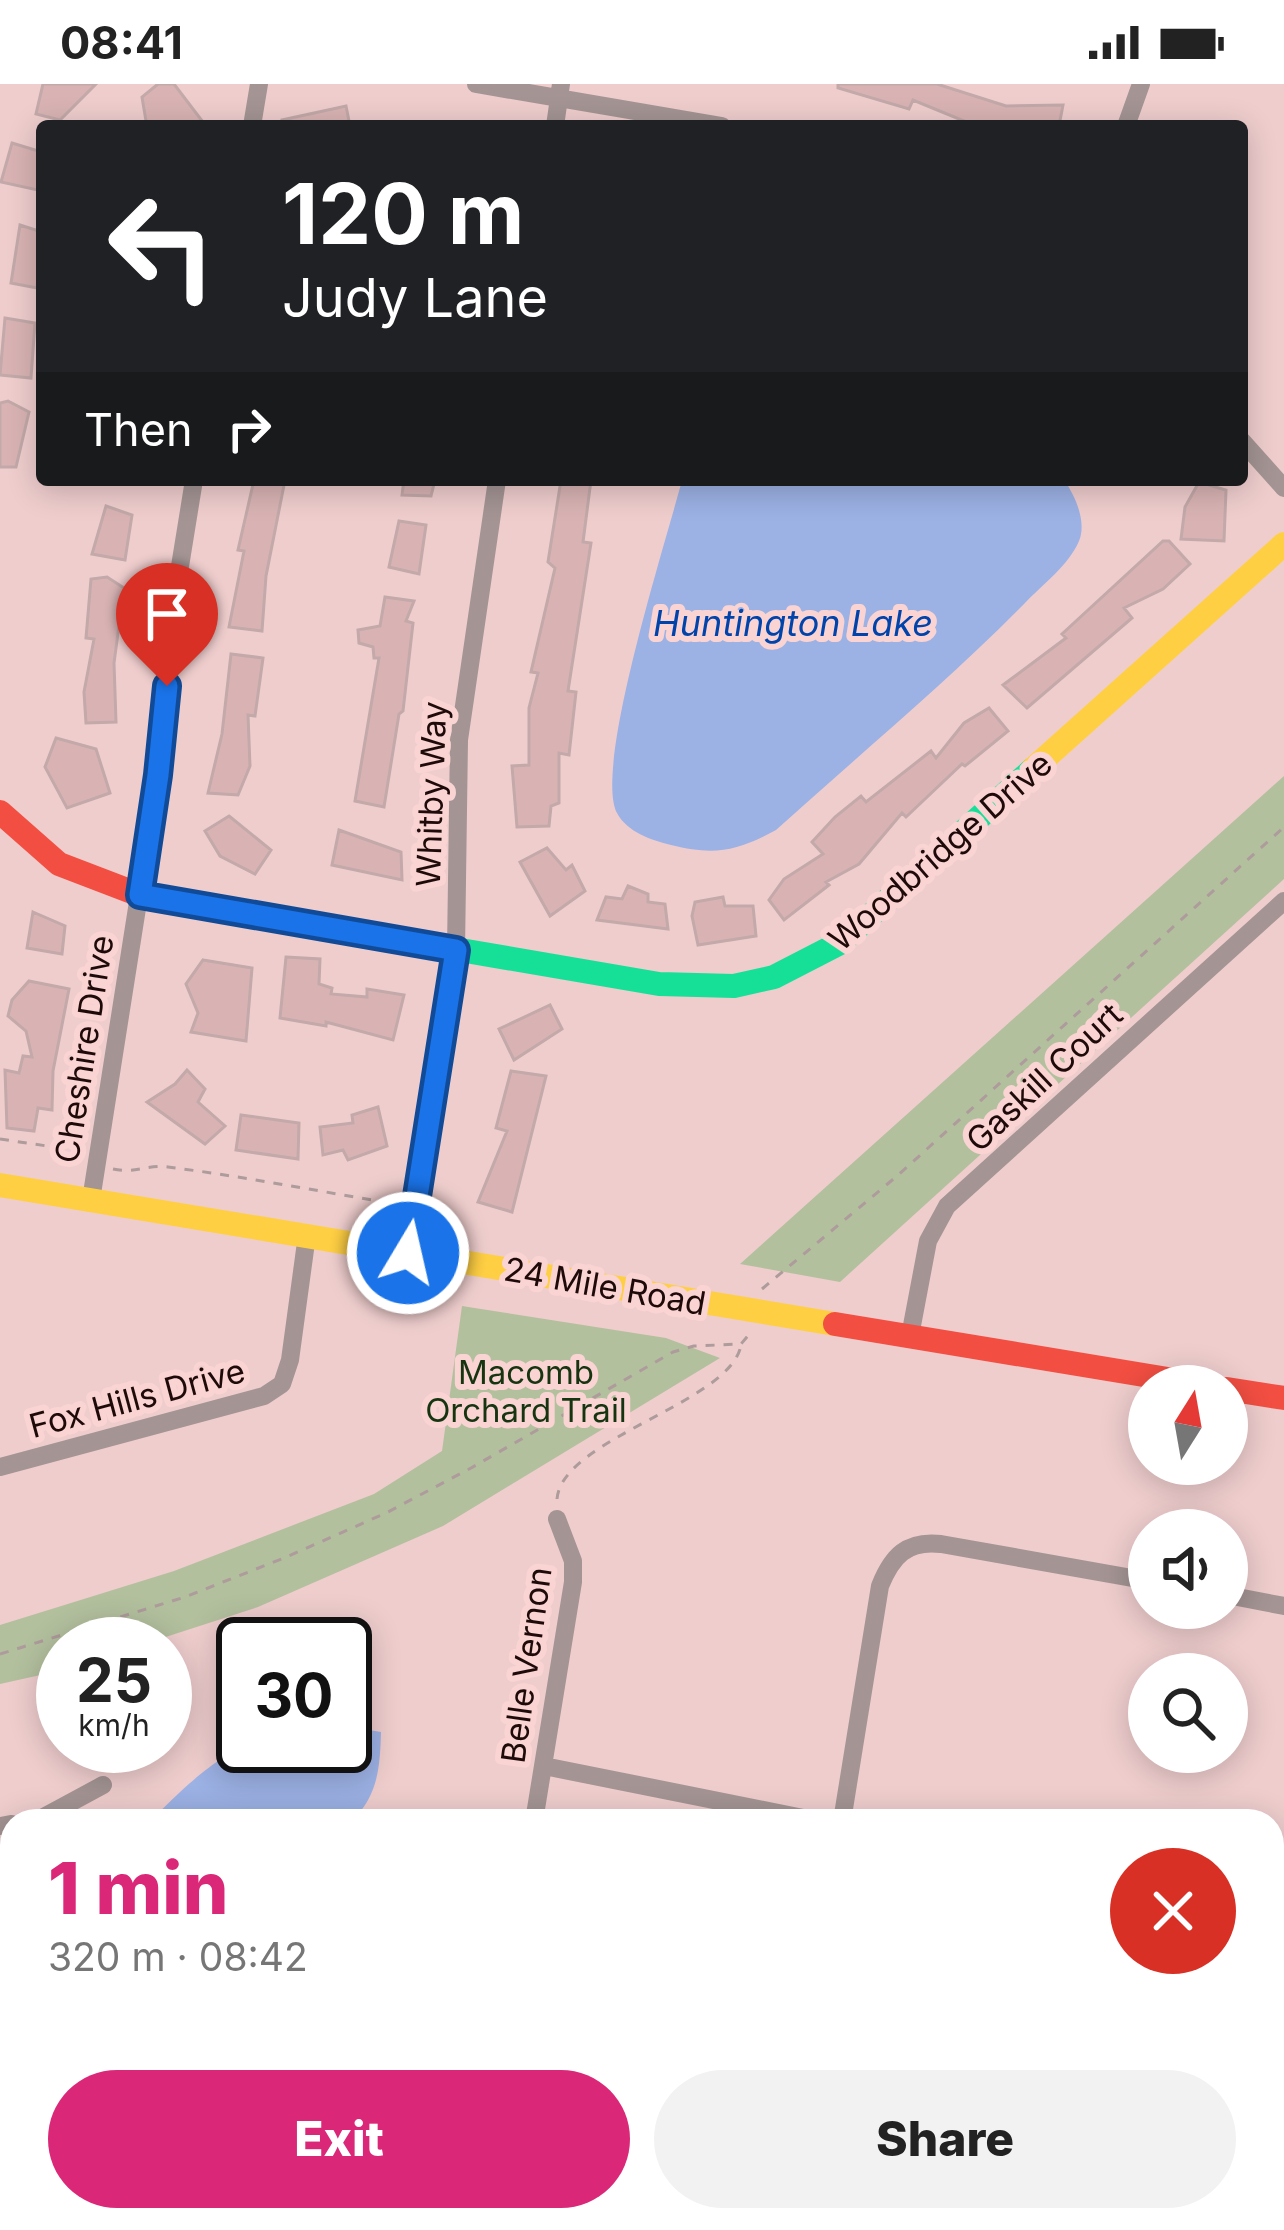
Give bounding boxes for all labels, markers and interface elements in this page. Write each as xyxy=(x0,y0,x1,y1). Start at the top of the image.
text: 08:41 xyxy=(60,15,183,70)
text: 120 m xyxy=(282,163,524,264)
icon: left xyxy=(84,168,240,324)
text: Judy Lane xyxy=(282,265,548,330)
icon: right xyxy=(216,396,282,462)
text: Then xyxy=(84,402,192,457)
pin xyxy=(116,563,218,686)
icon: arrive xyxy=(134,581,200,647)
water label: Huntington Lake xyxy=(653,601,933,645)
street label: Whitby Way xyxy=(408,701,454,887)
street label: Woodbridge Drive xyxy=(820,743,1060,959)
street label: Cheshire Drive xyxy=(46,932,122,1166)
street label: Gaskill Court xyxy=(958,994,1131,1160)
position arrow xyxy=(345,1190,471,1316)
street label: 24 Mile Road xyxy=(501,1249,709,1323)
street label: Fox Hills Drive xyxy=(25,1350,249,1446)
park label: Macomb Orchard Trail xyxy=(425,1352,627,1430)
north arrow xyxy=(1128,1365,1248,1485)
map controls xyxy=(1128,1365,1248,1773)
button: sound xyxy=(1128,1509,1248,1629)
street label: Belle Vernon xyxy=(492,1564,560,1766)
speed limit sign: 30 xyxy=(216,1617,372,1773)
text: 25 xyxy=(76,1644,152,1716)
button: search xyxy=(1128,1653,1248,1773)
text: km/h xyxy=(78,1707,150,1743)
text: 1 min xyxy=(48,1844,228,1931)
button: close xyxy=(1110,1848,1236,1974)
text: 320 m · 08:42 xyxy=(48,1933,308,1980)
button: Exit xyxy=(48,2070,630,2208)
button: Share xyxy=(654,2070,1236,2208)

